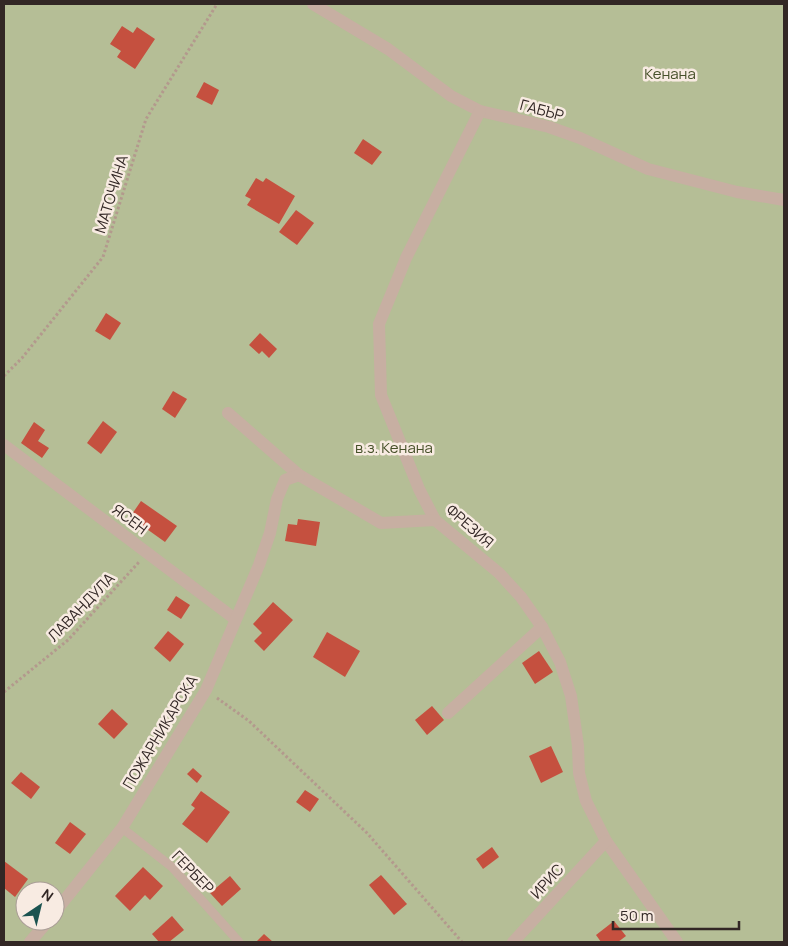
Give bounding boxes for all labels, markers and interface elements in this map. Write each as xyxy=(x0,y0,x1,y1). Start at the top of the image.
park label: Кенана xyxy=(644,63,696,84)
street label: ГАБЪР xyxy=(518,94,566,126)
street label: МАТОЧИНА xyxy=(89,152,133,236)
park label: в.з. Кенана xyxy=(355,437,433,458)
street label: ЯСЕН xyxy=(108,499,152,539)
street label: ФРЕЗИЯ xyxy=(442,500,498,552)
street label: ЛАВАНДУЛА xyxy=(43,568,120,646)
street label: ПОЖАРНИКАРСКА xyxy=(118,671,203,793)
street label: ГЕРБЕР xyxy=(167,846,219,898)
street label: ИРИС xyxy=(526,859,568,903)
north arrow xyxy=(15,881,65,931)
text: N xyxy=(38,884,57,906)
scale bar xyxy=(613,898,739,930)
text: 50 m xyxy=(620,905,654,926)

